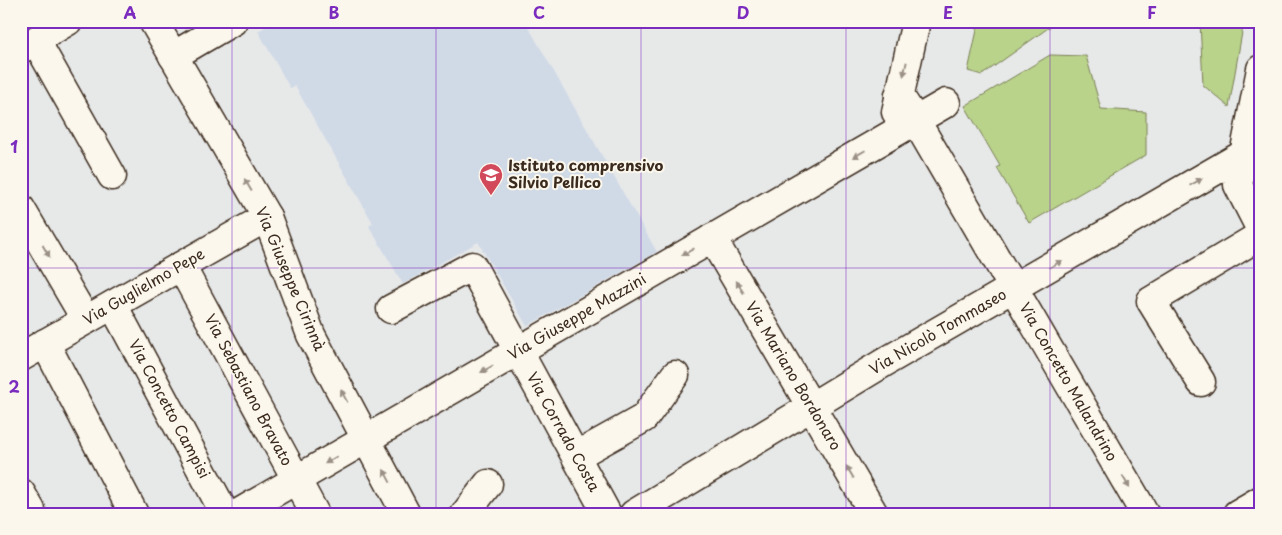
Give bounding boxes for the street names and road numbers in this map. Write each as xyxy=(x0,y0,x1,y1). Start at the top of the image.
street label: Via Giuseppe Cirinnà xyxy=(251,203,332,355)
street label: Via Guglielmo Pepe xyxy=(78,241,208,330)
street label: Via Giuseppe Mazzini xyxy=(503,267,650,365)
street label: Via Nicolò Tommaseo xyxy=(864,282,1010,379)
street label: Via Mariano Bordonaro xyxy=(741,296,848,454)
street label: Via Concetto Malandrino xyxy=(1014,298,1124,465)
street label: Via Sebastiano Bravato xyxy=(199,309,299,469)
street label: Via Concetto Campisi xyxy=(124,334,217,482)
street label: Via Corrado Costa xyxy=(522,367,607,496)

